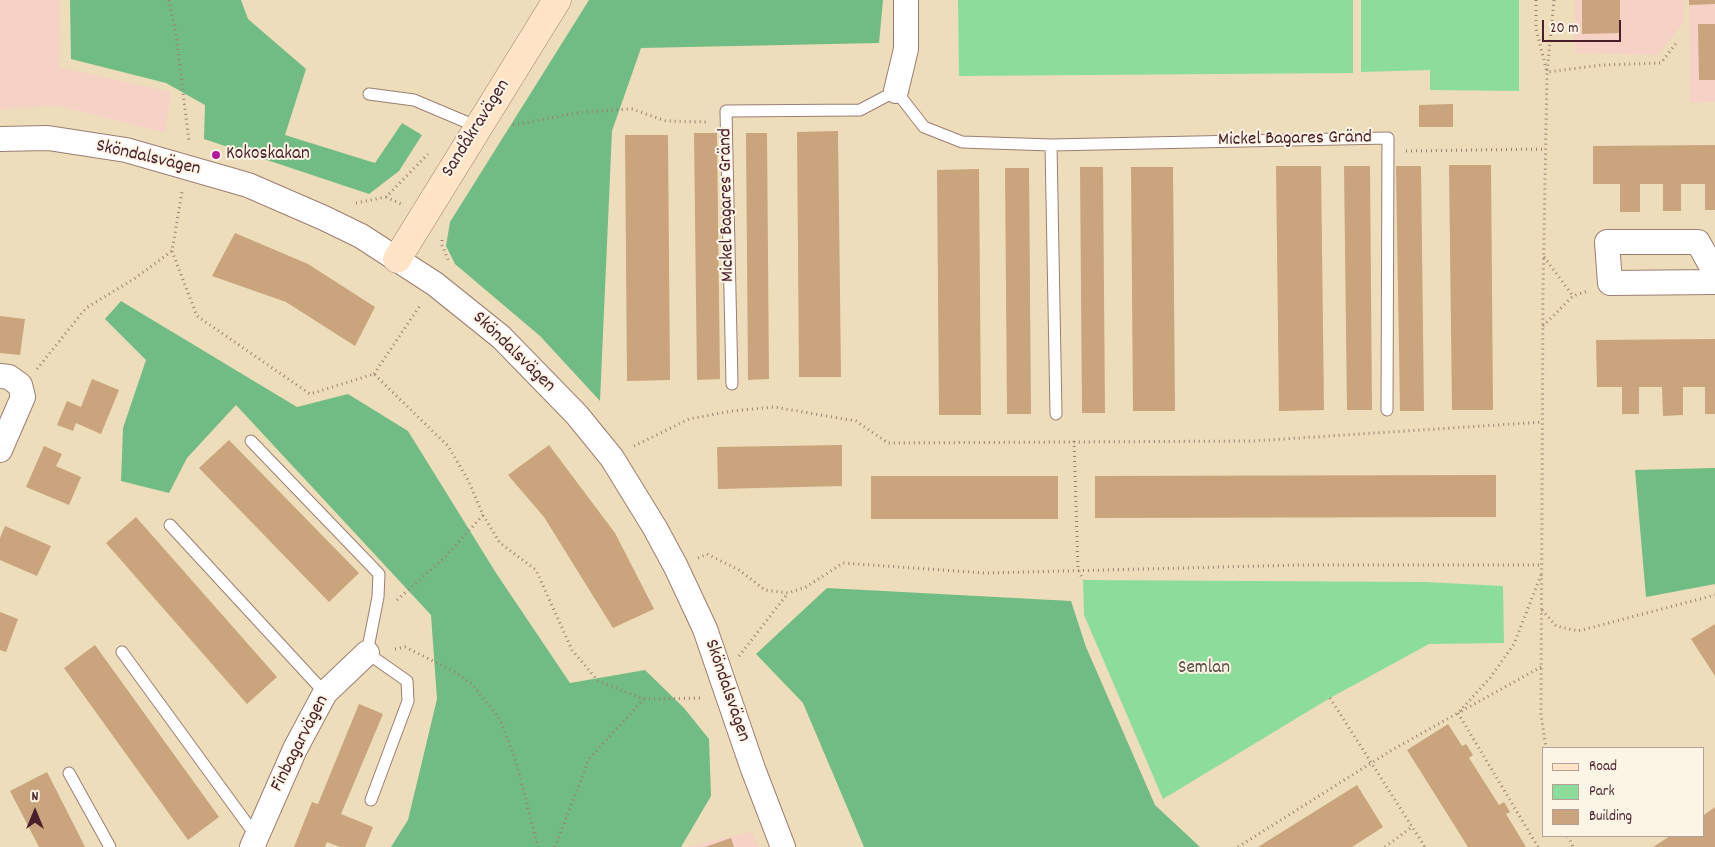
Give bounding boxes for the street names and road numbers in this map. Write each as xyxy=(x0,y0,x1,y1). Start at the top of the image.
street label: Sandåkravägen xyxy=(438,76,516,182)
street label: Mickel Bagares Gränd xyxy=(1218,127,1372,153)
street label: Mickel Bagares Gränd xyxy=(715,128,741,282)
street label: Sköndalsvägen xyxy=(93,136,203,182)
street label: Sköndalsvägen xyxy=(467,308,559,398)
street label: Sköndalsvägen xyxy=(698,637,754,745)
street label: Finbagarvägen xyxy=(267,692,335,796)

